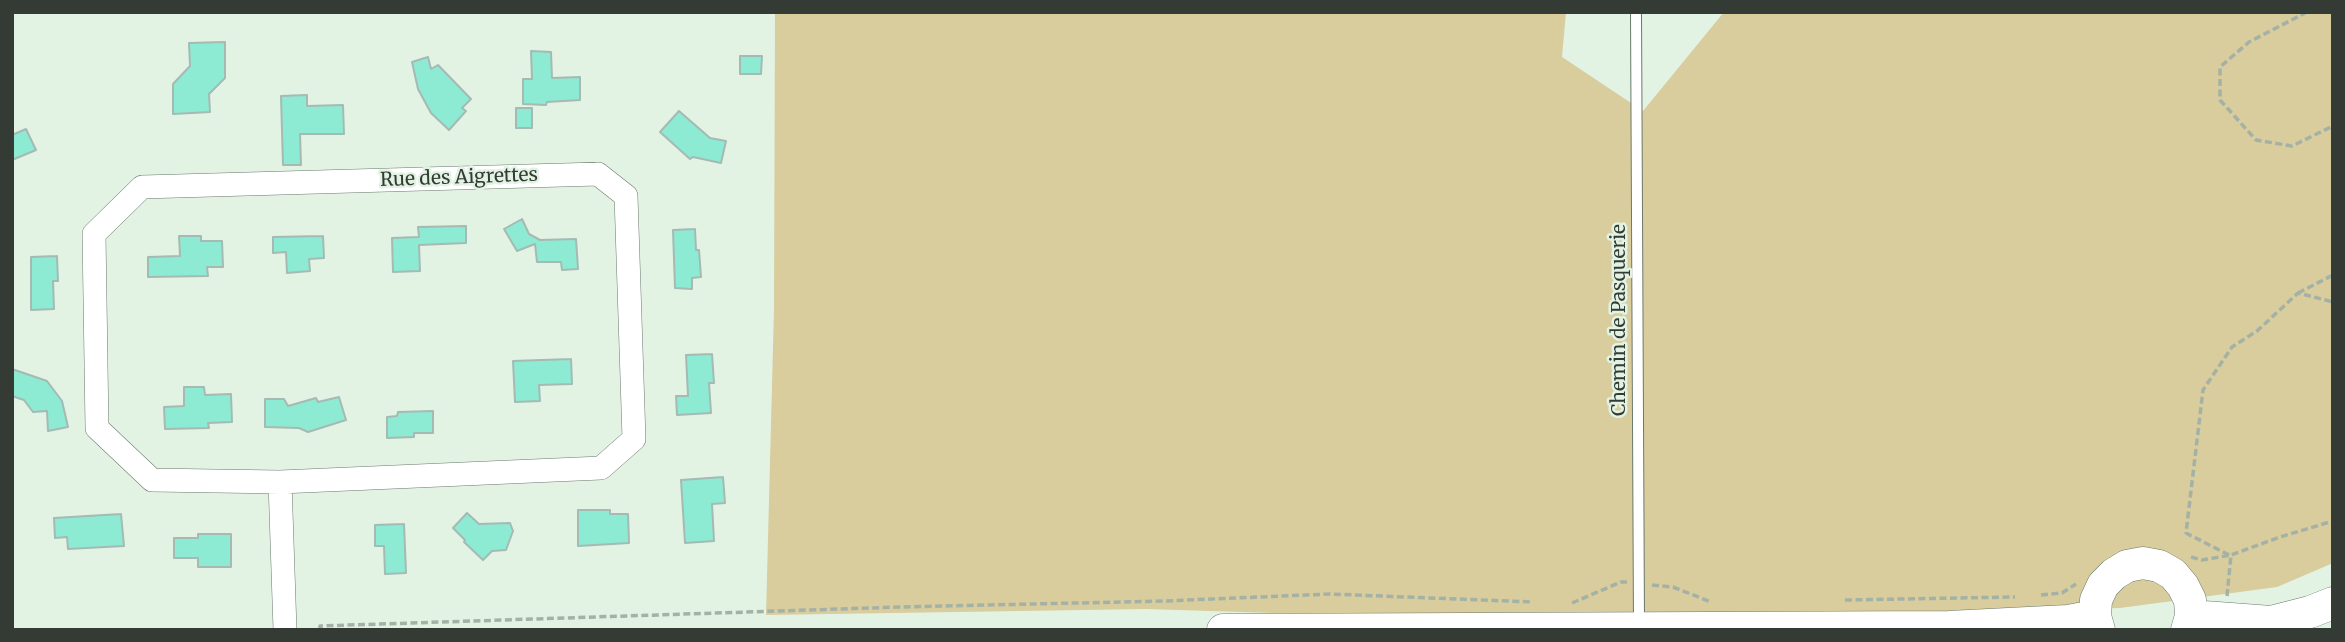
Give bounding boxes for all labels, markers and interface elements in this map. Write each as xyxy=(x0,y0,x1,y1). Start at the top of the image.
street label: Rue des Aigrettes xyxy=(380,164,538,192)
street label: Chemin de Pasquerie xyxy=(1609,224,1631,416)

